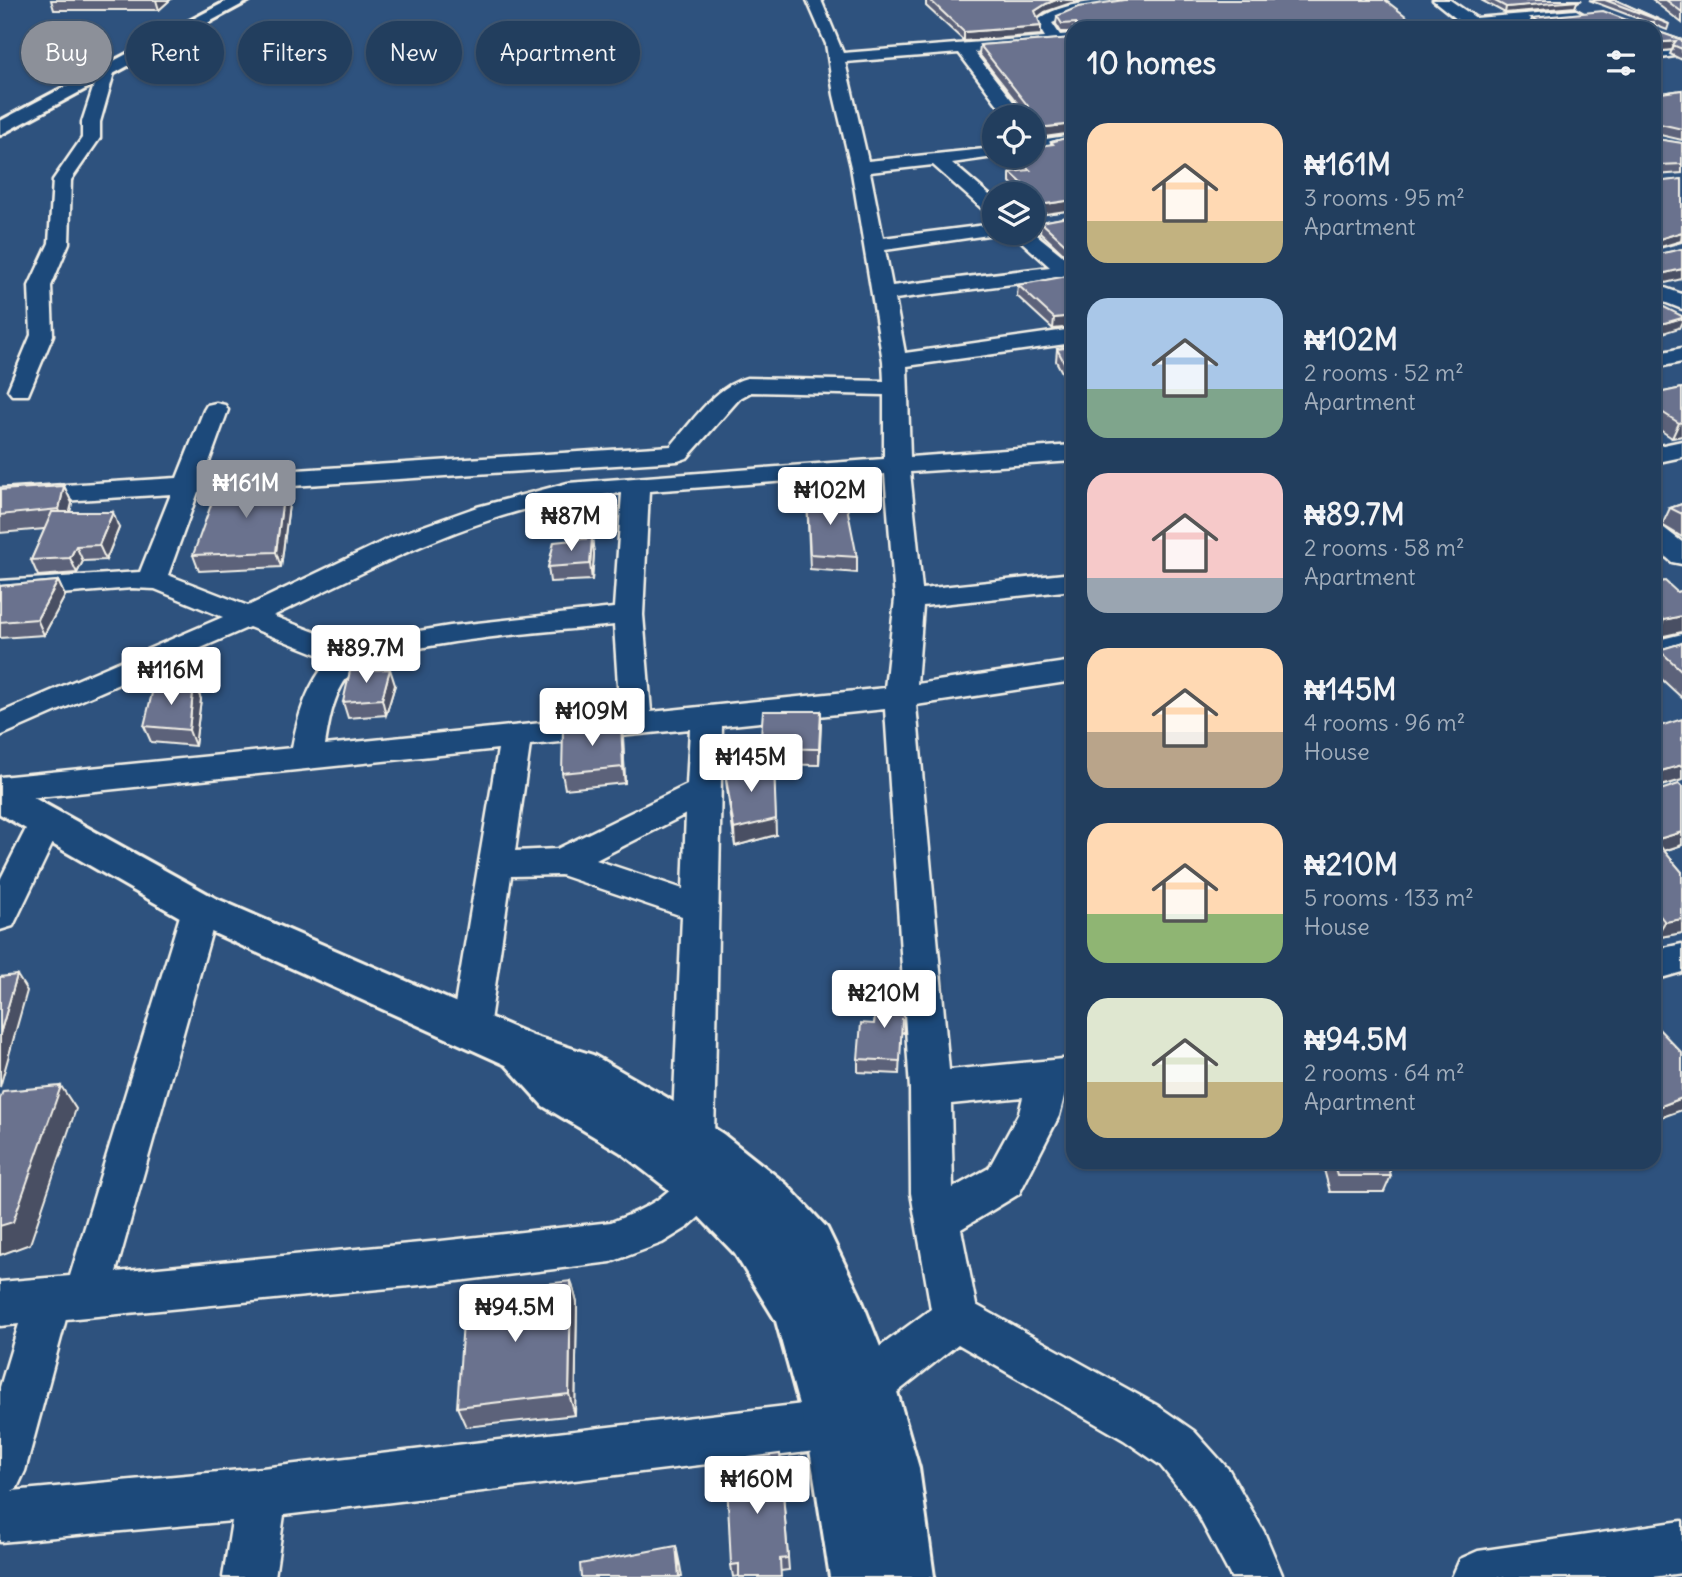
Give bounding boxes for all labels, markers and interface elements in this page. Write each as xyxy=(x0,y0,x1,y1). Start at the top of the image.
chip: Buy xyxy=(21,21,112,84)
chip: Rent xyxy=(126,21,224,84)
chip: Filters xyxy=(238,21,352,84)
chip: New xyxy=(366,21,462,84)
chip: Apartment xyxy=(476,21,640,84)
text: 10 homes xyxy=(1087,44,1216,82)
icon: filters xyxy=(1602,44,1640,82)
map controls xyxy=(982,105,1045,245)
button: locate xyxy=(982,105,1045,168)
text: ₦161M xyxy=(1304,145,1391,183)
icon: home xyxy=(1143,151,1227,235)
button: layers xyxy=(982,182,1045,245)
text: 3 rooms · 95 m² xyxy=(1304,183,1465,212)
text: Apartment xyxy=(1304,212,1416,241)
text: ₦102M xyxy=(1304,320,1398,358)
icon: home xyxy=(1143,326,1227,410)
text: 2 rooms · 52 m² xyxy=(1304,358,1464,387)
text: Apartment xyxy=(1304,387,1416,416)
pin: ₦161M xyxy=(197,461,295,520)
text: ₦161M xyxy=(213,468,279,497)
pin: ₦102M xyxy=(781,468,879,527)
text: ₦102M xyxy=(794,475,866,504)
pin: ₦87M xyxy=(530,494,612,553)
text: ₦89.7M xyxy=(1304,495,1405,533)
text: ₦87M xyxy=(541,501,601,530)
icon: home xyxy=(1143,501,1227,585)
text: 2 rooms · 58 m² xyxy=(1304,533,1465,562)
text: Apartment xyxy=(1304,562,1416,591)
pin: ₦89.7M xyxy=(309,626,423,685)
text: ₦89.7M xyxy=(327,633,405,662)
pin: ₦116M xyxy=(122,648,220,707)
text: ₦116M xyxy=(138,655,204,684)
text: ₦145M xyxy=(1304,670,1397,708)
icon: home xyxy=(1143,676,1227,760)
pin: ₦109M xyxy=(543,688,641,748)
text: ₦109M xyxy=(556,696,628,725)
text: 4 rooms · 96 m² xyxy=(1304,708,1465,737)
pin: ₦145M xyxy=(702,734,800,794)
text: House xyxy=(1304,737,1370,766)
text: ₦145M xyxy=(716,742,786,771)
text: ₦210M xyxy=(1304,845,1398,883)
icon: home xyxy=(1143,851,1227,935)
text: 5 rooms · 133 m² xyxy=(1304,883,1474,912)
text: House xyxy=(1304,912,1370,941)
pin: ₦210M xyxy=(835,970,933,1030)
text: ₦210M xyxy=(848,978,920,1007)
text: ₦94.5M xyxy=(1304,1020,1408,1058)
icon: home xyxy=(1143,1026,1227,1110)
text: 2 rooms · 64 m² xyxy=(1304,1058,1465,1087)
text: Apartment xyxy=(1304,1087,1416,1116)
pin: ₦94.5M xyxy=(458,1284,572,1344)
text: ₦94.5M xyxy=(475,1292,555,1321)
pin: ₦160M xyxy=(708,1456,806,1516)
text: ₦160M xyxy=(721,1464,793,1493)

